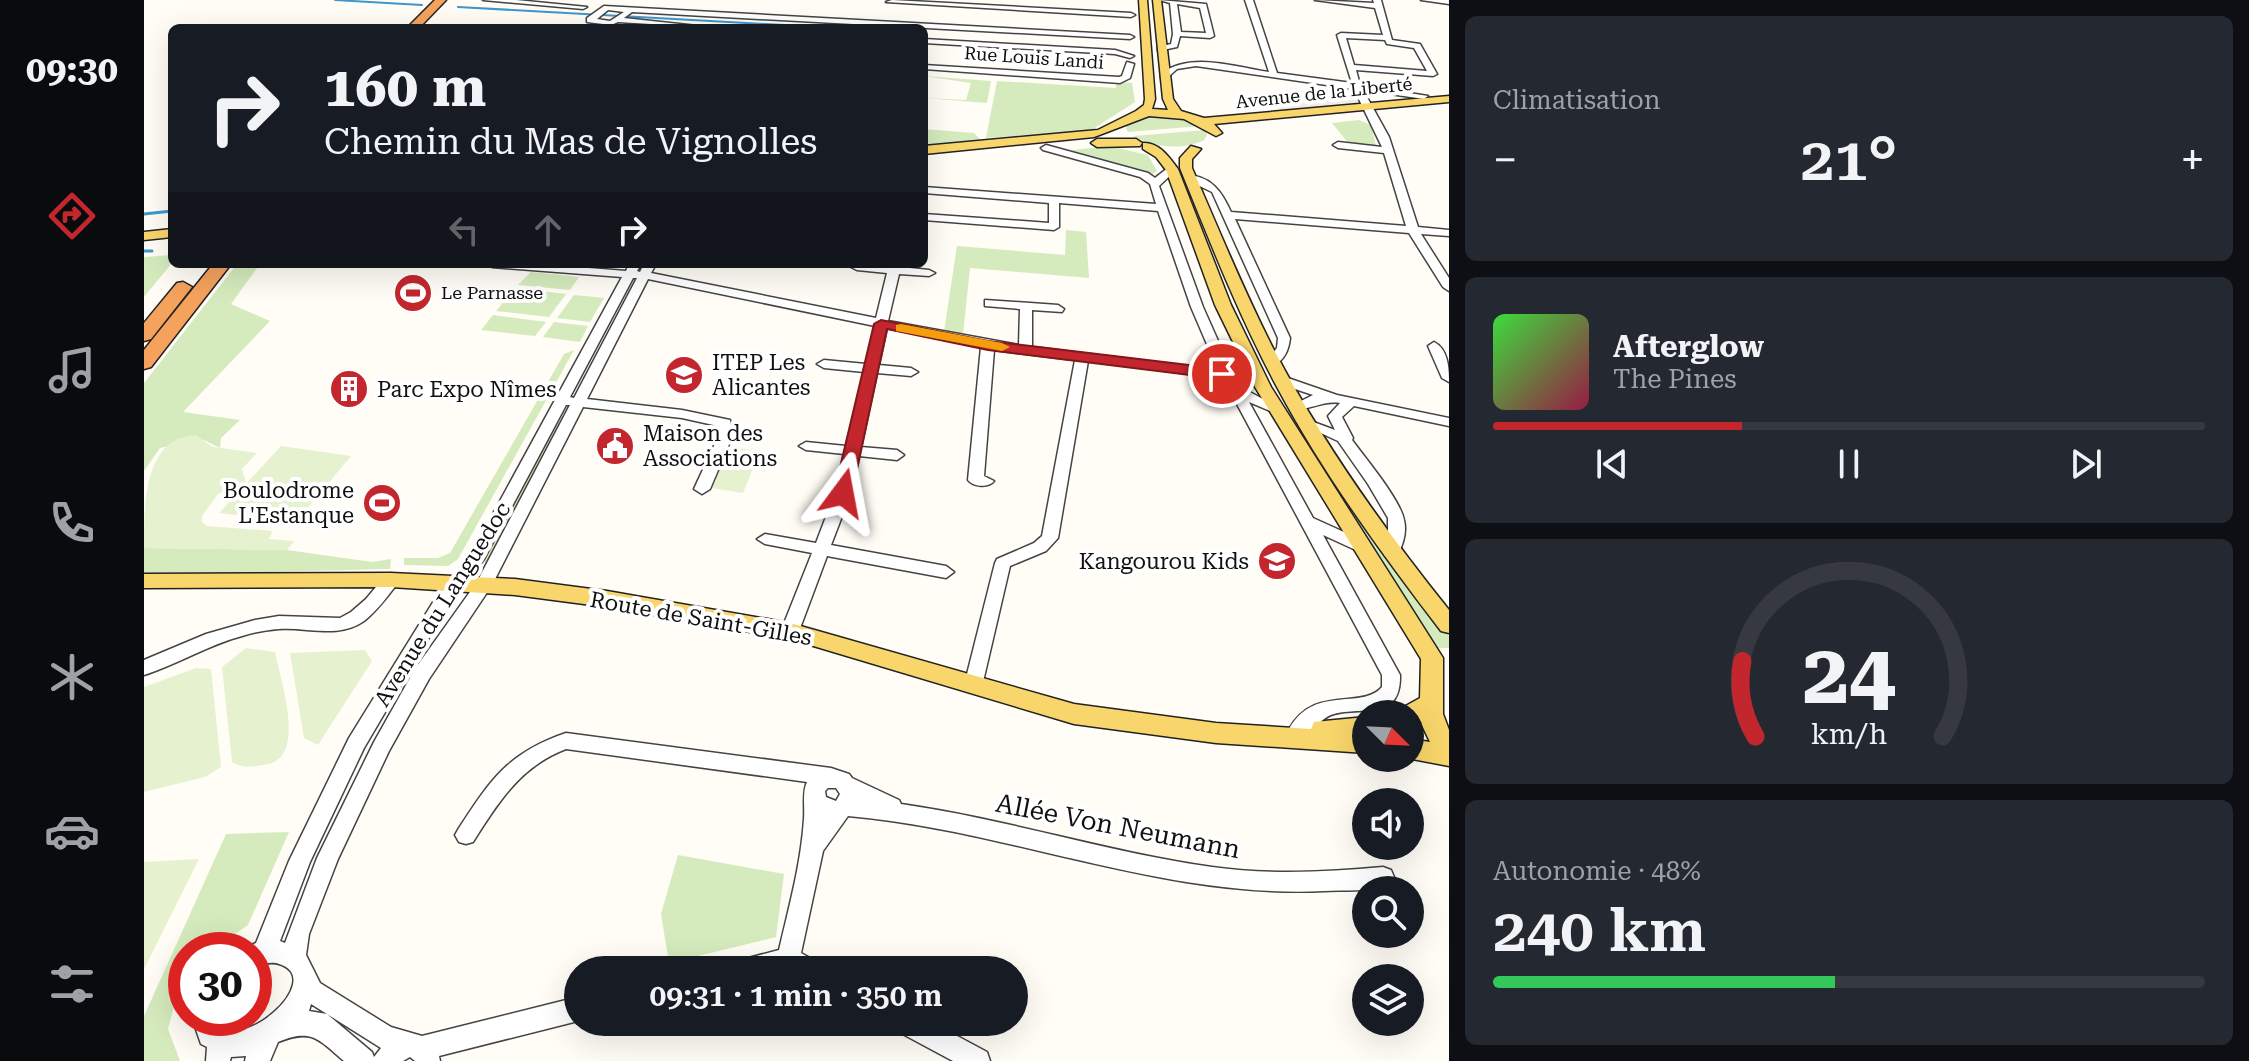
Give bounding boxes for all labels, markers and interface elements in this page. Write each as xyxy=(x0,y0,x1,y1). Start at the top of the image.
street label: Rue Louis Landi xyxy=(963,42,1105,73)
text: 09:30 xyxy=(26,49,118,91)
text: 160 m xyxy=(324,54,486,120)
icon: right xyxy=(192,56,296,160)
street label: Avenue de la Liberté xyxy=(1235,73,1413,112)
text: Climatisation xyxy=(1493,85,1660,115)
text: Chemin du Mas de Vignolles xyxy=(324,121,817,163)
text: 21° xyxy=(1801,124,1897,195)
text: − xyxy=(1493,134,1518,186)
text: + xyxy=(2180,134,2205,186)
icon: directions xyxy=(44,188,100,244)
icon: left xyxy=(442,208,486,252)
icon: ahead xyxy=(526,208,570,252)
icon: right xyxy=(610,208,654,252)
sports icon: Le Parnasse xyxy=(392,272,434,314)
place label: Le Parnasse xyxy=(441,282,543,303)
text: Afterglow xyxy=(1613,329,1764,364)
pin xyxy=(1188,340,1256,408)
icon: music xyxy=(44,342,100,398)
place label: ITEP Les Alicantes xyxy=(712,350,810,400)
icon: arrive xyxy=(1200,352,1244,396)
school or university icon: ITEP Les Alicantes xyxy=(663,354,705,396)
text: The Pines xyxy=(1613,364,1737,394)
building icon: Parc Expo Nîmes xyxy=(328,368,370,410)
place label: Parc Expo Nîmes xyxy=(377,377,557,402)
place label: Maison des Associations xyxy=(643,421,777,471)
public building icon: Maison des Associations xyxy=(594,425,636,467)
icon: previous xyxy=(1590,442,1634,486)
icon: pause xyxy=(1827,442,1871,486)
icon: next xyxy=(2064,442,2108,486)
position arrow xyxy=(801,451,885,535)
place label: Boulodrome L'Estanque xyxy=(223,478,354,528)
sports icon: Boulodrome L'Estanque xyxy=(361,482,403,524)
icon: phone xyxy=(44,495,100,551)
street label: Avenue du Languedoc xyxy=(369,498,516,711)
school or university icon: Kangourou Kids xyxy=(1256,540,1298,582)
place label: Kangourou Kids xyxy=(1079,549,1249,574)
street label: Route de Saint-Gilles xyxy=(588,587,814,650)
text: 24 xyxy=(1802,626,1896,723)
icon: climate xyxy=(44,649,100,705)
north arrow xyxy=(1352,700,1424,772)
map controls xyxy=(1352,700,1424,1036)
text: km/h xyxy=(1811,717,1887,751)
street label: Allée Von Neumann xyxy=(993,788,1243,864)
button: sound xyxy=(1352,788,1424,860)
icon: car xyxy=(44,803,100,859)
text: Autonomie · 48% xyxy=(1493,856,1701,886)
button: search xyxy=(1352,876,1424,948)
text: 240 km xyxy=(1493,895,1706,966)
speed limit sign: 30 xyxy=(168,932,272,1036)
icon: filters xyxy=(44,956,100,1012)
button: layers xyxy=(1352,964,1424,1036)
text: 09:31 · 1 min · 350 m xyxy=(650,978,942,1013)

